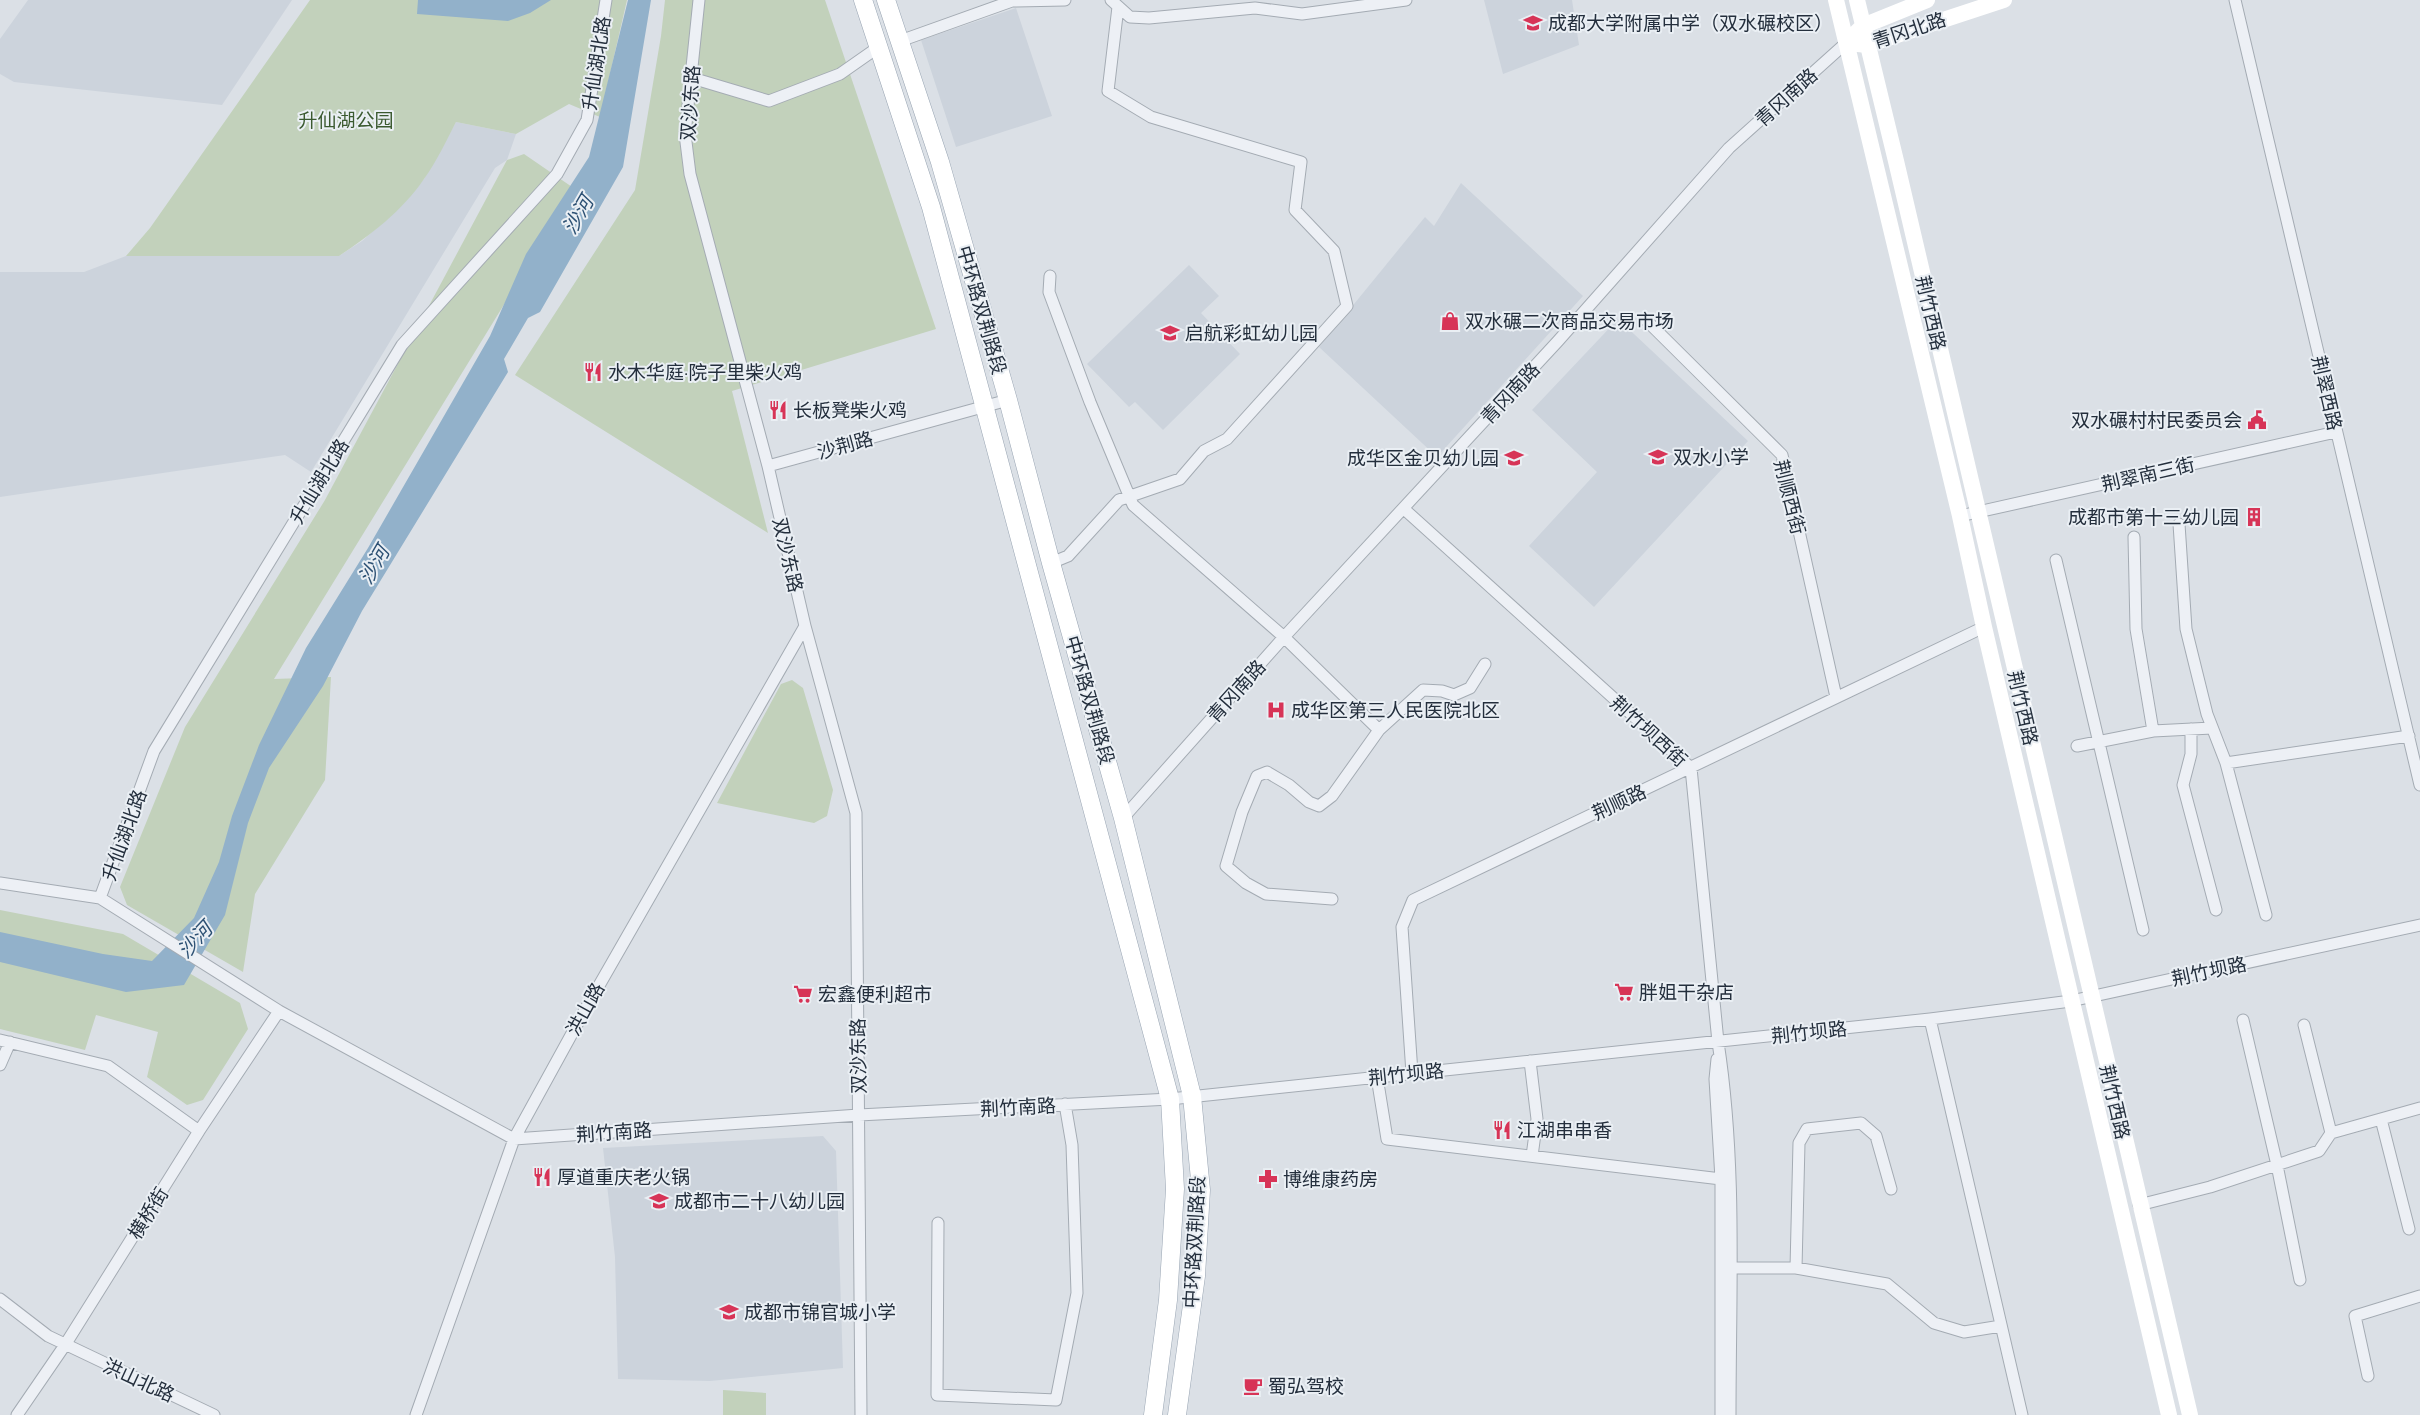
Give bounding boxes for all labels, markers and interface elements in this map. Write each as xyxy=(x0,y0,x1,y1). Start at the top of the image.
street label: 青冈北路 xyxy=(1870,9,1949,52)
school or university icon: 成都大学附属中学（双水碾校区） xyxy=(1522,12,1544,34)
place label: 成都大学附属中学（双水碾校区） xyxy=(1548,13,1833,34)
street label: 升仙湖北路 xyxy=(580,15,614,112)
street label: 双沙东路 xyxy=(677,64,704,142)
street label: 青冈南路 xyxy=(1751,64,1822,131)
park label: 升仙湖公园 xyxy=(298,111,394,131)
water label: 沙河 xyxy=(559,189,600,238)
street label: 中环路双荆路段 xyxy=(953,243,1010,377)
street label: 荆竹西路 xyxy=(1912,274,1949,353)
shop icon: 双水碾二次商品交易市场 xyxy=(1439,310,1461,332)
place label: 双水碾二次商品交易市场 xyxy=(1465,311,1674,332)
school or university icon: 启航彩虹幼儿园 xyxy=(1159,322,1181,344)
place label: 启航彩虹幼儿园 xyxy=(1185,323,1318,344)
street label: 荆翠西路 xyxy=(2308,354,2344,433)
street label: 青冈南路 xyxy=(1477,358,1544,428)
restaurant icon: 水木华庭·院子里柴火鸡 xyxy=(582,361,604,383)
place label: 水木华庭·院子里柴火鸡 xyxy=(608,362,802,383)
restaurant icon: 长板凳柴火鸡 xyxy=(767,399,789,421)
place label: 长板凳柴火鸡 xyxy=(793,400,907,421)
public building icon: 双水碾村村民委员会 xyxy=(2246,409,2268,431)
place label: 双水碾村村民委员会 xyxy=(2071,411,2242,431)
street label: 沙荆路 xyxy=(815,429,875,463)
street label: 升仙湖北路 xyxy=(287,436,353,527)
school or university icon: 双水小学 xyxy=(1647,446,1669,468)
school or university icon: 成华区金贝幼儿园 xyxy=(1503,447,1525,469)
place label: 双水小学 xyxy=(1673,447,1749,468)
place label: 成华区金贝幼儿园 xyxy=(1347,448,1499,469)
street label: 荆翠南三街 xyxy=(2100,455,2197,495)
street label: 荆顺西街 xyxy=(1770,458,1808,537)
building icon: 成都市第十三幼儿园 xyxy=(2243,506,2265,528)
place label: 成都市第十三幼儿园 xyxy=(2068,507,2239,528)
street label: 双沙东路 xyxy=(769,516,806,595)
water label: 沙河 xyxy=(355,539,396,588)
street label: 中环路双荆路段 xyxy=(1061,633,1118,767)
street label: 青冈南路 xyxy=(1203,656,1270,727)
street label: 荆竹西路 xyxy=(2004,669,2041,748)
street label: 荆竹坝西街 xyxy=(1606,692,1691,771)
hospital icon: 成华区第三人民医院北区 xyxy=(1265,699,1287,721)
place label: 成华区第三人民医院北区 xyxy=(1291,700,1500,721)
street label: 荆顺路 xyxy=(1589,782,1649,824)
street label: 升仙湖北路 xyxy=(99,787,151,883)
water label: 沙河 xyxy=(174,916,219,962)
street label: 荆竹坝路 xyxy=(2170,953,2248,990)
street label: 洪山路 xyxy=(563,980,608,1039)
supermarket icon: 胖姐干杂店 xyxy=(1613,981,1635,1003)
place label: 胖姐干杂店 xyxy=(1639,982,1734,1003)
supermarket icon: 宏鑫便利超市 xyxy=(792,983,814,1005)
place label: 宏鑫便利超市 xyxy=(818,984,932,1005)
street label: 双沙东路 xyxy=(847,1018,870,1094)
street label: 荆竹坝路 xyxy=(1770,1018,1848,1047)
street label: 荆竹坝路 xyxy=(1367,1060,1445,1089)
street label: 荆竹西路 xyxy=(2096,1063,2133,1142)
street label: 荆竹南路 xyxy=(980,1095,1057,1120)
street label: 荆竹南路 xyxy=(575,1119,653,1146)
restaurant icon: 江湖串串香 xyxy=(1491,1119,1513,1141)
place label: 江湖串串香 xyxy=(1517,1120,1612,1141)
restaurant icon: 厚道重庆老火锅 xyxy=(531,1166,553,1188)
place label: 厚道重庆老火锅 xyxy=(557,1167,690,1188)
pharmacy icon: 博维康药房 xyxy=(1257,1168,1279,1190)
place label: 博维康药房 xyxy=(1283,1169,1378,1190)
street label: 中环路双荆路段 xyxy=(1181,1175,1208,1309)
street label: 横桥街 xyxy=(125,1184,172,1243)
school or university icon: 成都市二十八幼儿园 xyxy=(648,1190,670,1212)
place label: 成都市二十八幼儿园 xyxy=(674,1191,845,1212)
school or university icon: 成都市锦官城小学 xyxy=(718,1301,740,1323)
place label: 成都市锦官城小学 xyxy=(744,1302,896,1323)
street label: 洪山北路 xyxy=(100,1356,177,1406)
cafe icon: 蜀弘驾校 xyxy=(1242,1375,1264,1397)
place label: 蜀弘驾校 xyxy=(1268,1376,1344,1397)

